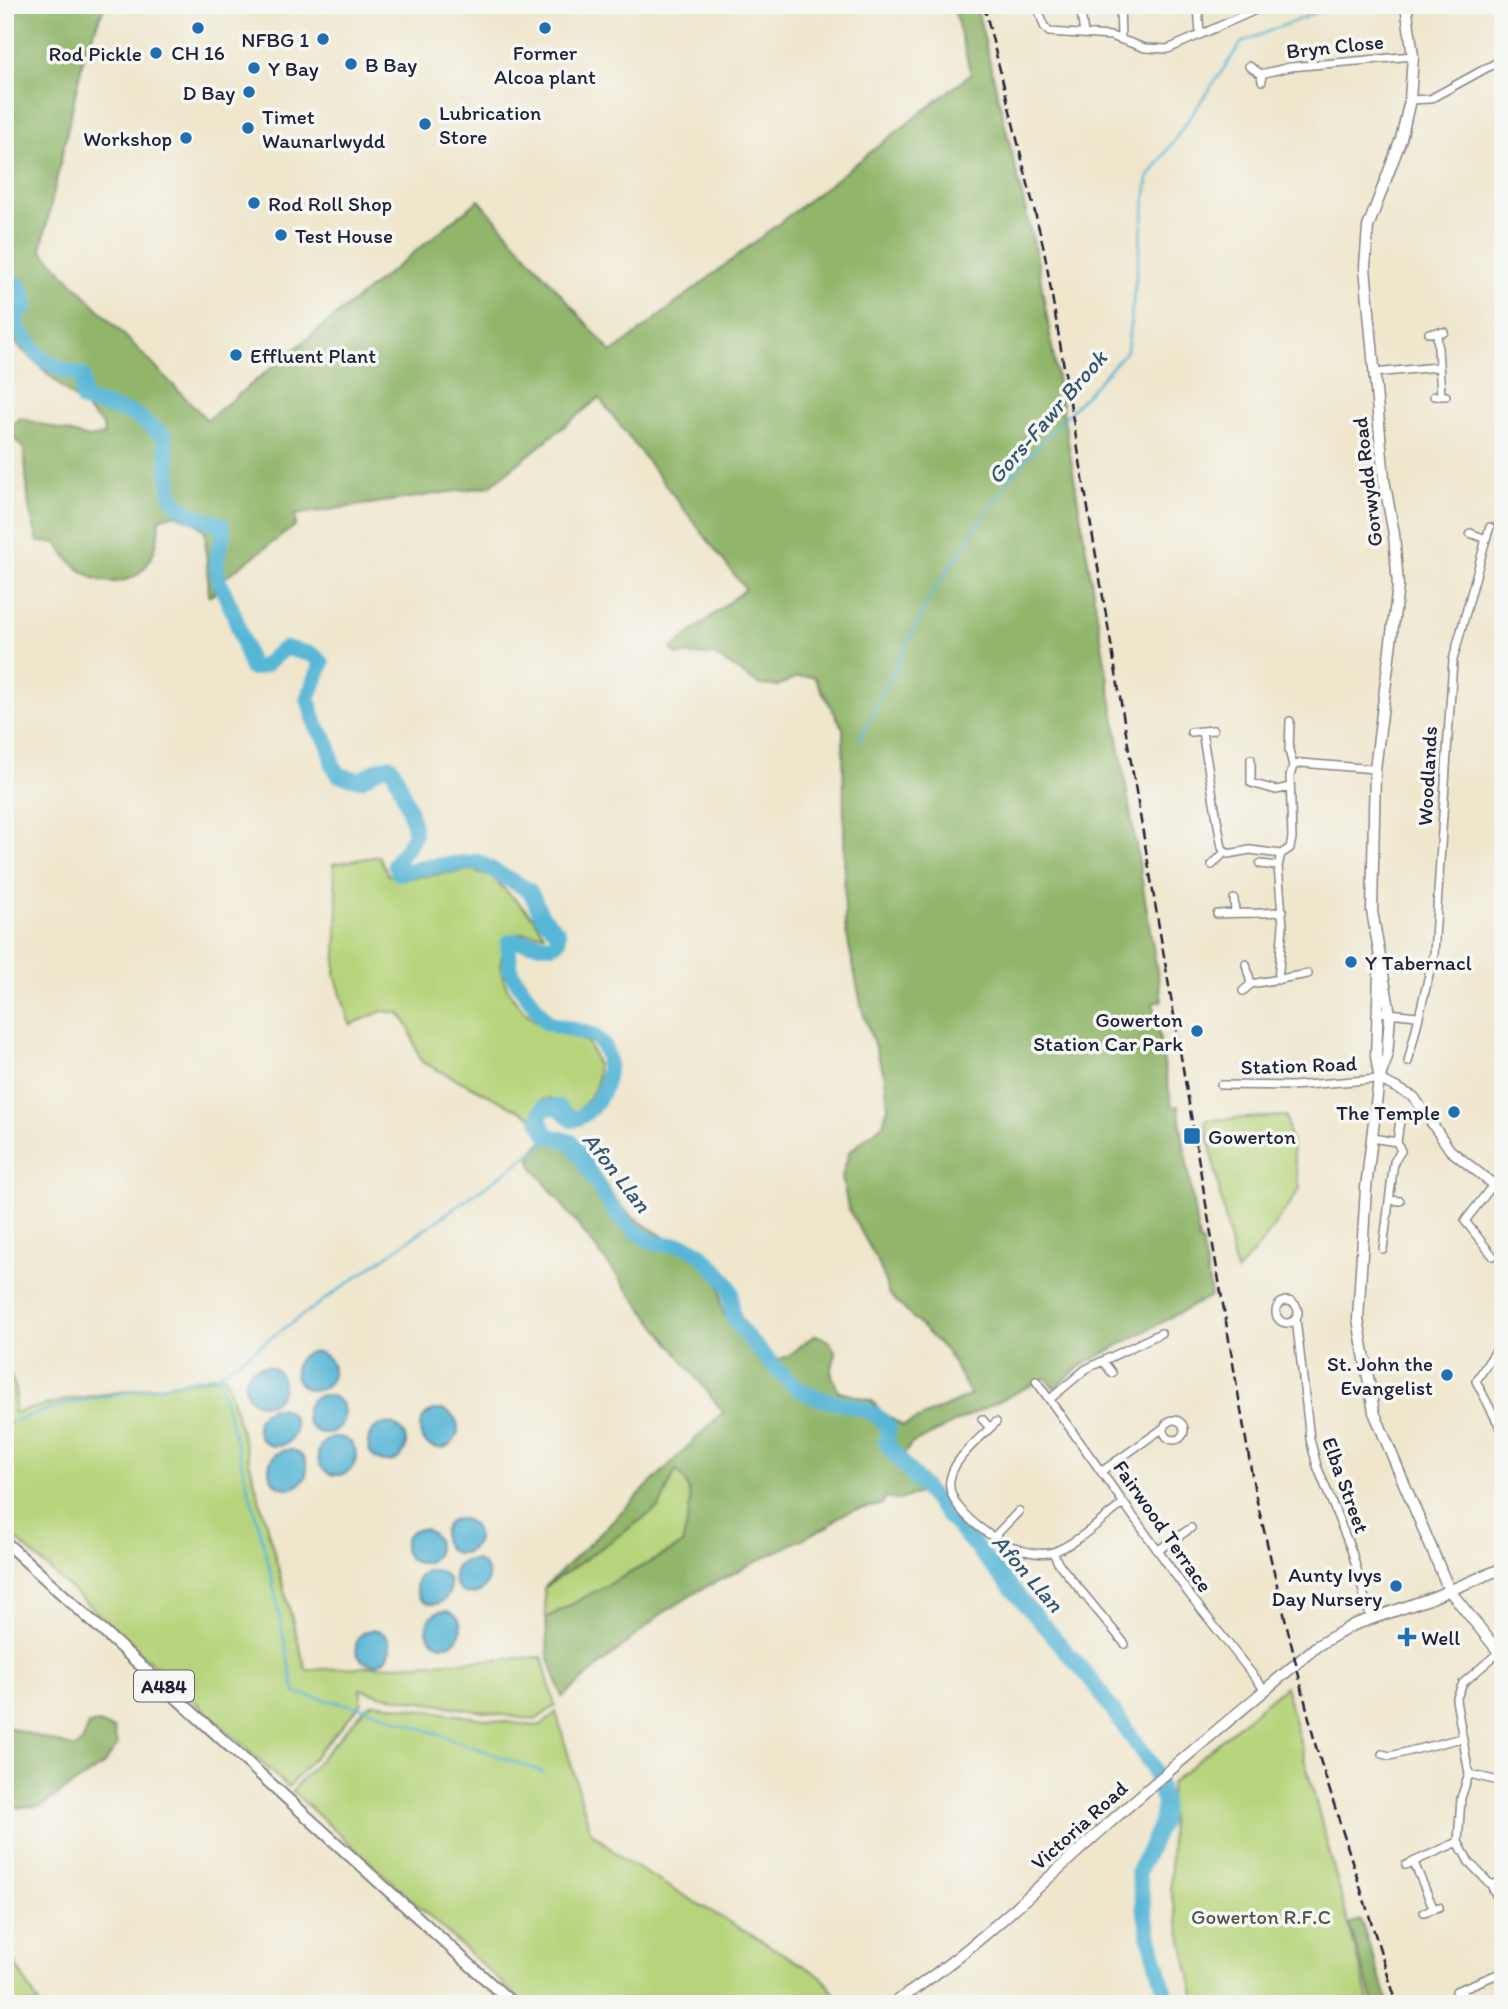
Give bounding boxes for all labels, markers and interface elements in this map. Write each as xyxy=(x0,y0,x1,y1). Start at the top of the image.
marker: CH 16 xyxy=(190,20,206,36)
marker: Former Alcoa plant xyxy=(537,20,553,36)
place label: NFBG 1 xyxy=(241,27,309,52)
street label: Bryn Close xyxy=(1285,28,1385,64)
marker: NFBG 1 xyxy=(315,31,331,47)
place label: CH 16 xyxy=(171,40,225,65)
place label: Former Alcoa plant xyxy=(494,40,596,89)
place label: Rod Pickle xyxy=(49,41,142,66)
marker: Rod Pickle xyxy=(148,45,164,61)
place label: B Bay xyxy=(365,52,417,77)
place label: Y Bay xyxy=(268,56,319,81)
marker: B Bay xyxy=(343,56,359,72)
marker: Y Bay xyxy=(246,60,262,76)
place label: D Bay xyxy=(183,80,235,105)
marker: D Bay xyxy=(241,84,257,100)
place label: Lubrication Store xyxy=(439,100,541,149)
place label: Timet Waunarlwydd xyxy=(262,104,386,153)
marker: Lubrication Store xyxy=(417,116,433,132)
marker: Timet Waunarlwydd xyxy=(240,120,256,136)
place label: Workshop xyxy=(83,126,172,151)
marker: Workshop xyxy=(178,130,194,146)
place label: Rod Roll Shop xyxy=(268,191,392,216)
marker: Rod Roll Shop xyxy=(246,195,262,211)
place label: Test House xyxy=(295,223,393,248)
marker: Test House xyxy=(273,227,289,243)
place label: Effluent Plant xyxy=(250,343,376,368)
water label: Gors-Fawr Brook xyxy=(981,343,1114,490)
marker: Effluent Plant xyxy=(228,347,244,363)
street label: Gorwydd Road xyxy=(1347,415,1387,548)
street label: Woodlands xyxy=(1412,725,1442,827)
place label: Y Tabernacl xyxy=(1365,950,1472,975)
marker: Y Tabernacl xyxy=(1343,954,1359,970)
place label: Gowerton Station Car Park xyxy=(1033,1007,1183,1056)
marker: Gowerton Station Car Park xyxy=(1189,1023,1205,1039)
street label: Station Road xyxy=(1240,1050,1358,1080)
place label: The Temple xyxy=(1336,1100,1440,1125)
marker: The Temple xyxy=(1446,1104,1462,1120)
place label: Gowerton xyxy=(1208,1124,1296,1149)
water label: Afon Llan xyxy=(577,1126,657,1218)
marker: Gowerton xyxy=(1182,1126,1202,1146)
place label: St. John the Evangelist xyxy=(1327,1351,1433,1400)
marker: St. John the Evangelist xyxy=(1439,1367,1455,1383)
street label: Elba Street xyxy=(1317,1434,1375,1536)
street label: Fairwood Terrace xyxy=(1108,1455,1218,1597)
water label: Afon Llan xyxy=(986,1528,1070,1618)
place label: Aunty Ivys Day Nursery xyxy=(1271,1562,1382,1611)
marker: Aunty Ivys Day Nursery xyxy=(1388,1578,1404,1594)
place label: Well xyxy=(1421,1625,1460,1650)
marker: Well xyxy=(1399,1629,1415,1645)
road number: A484 xyxy=(134,1670,194,1702)
street label: Victoria Road xyxy=(1026,1775,1133,1875)
park label: Gowerton R.F.C xyxy=(1191,1904,1331,1929)

